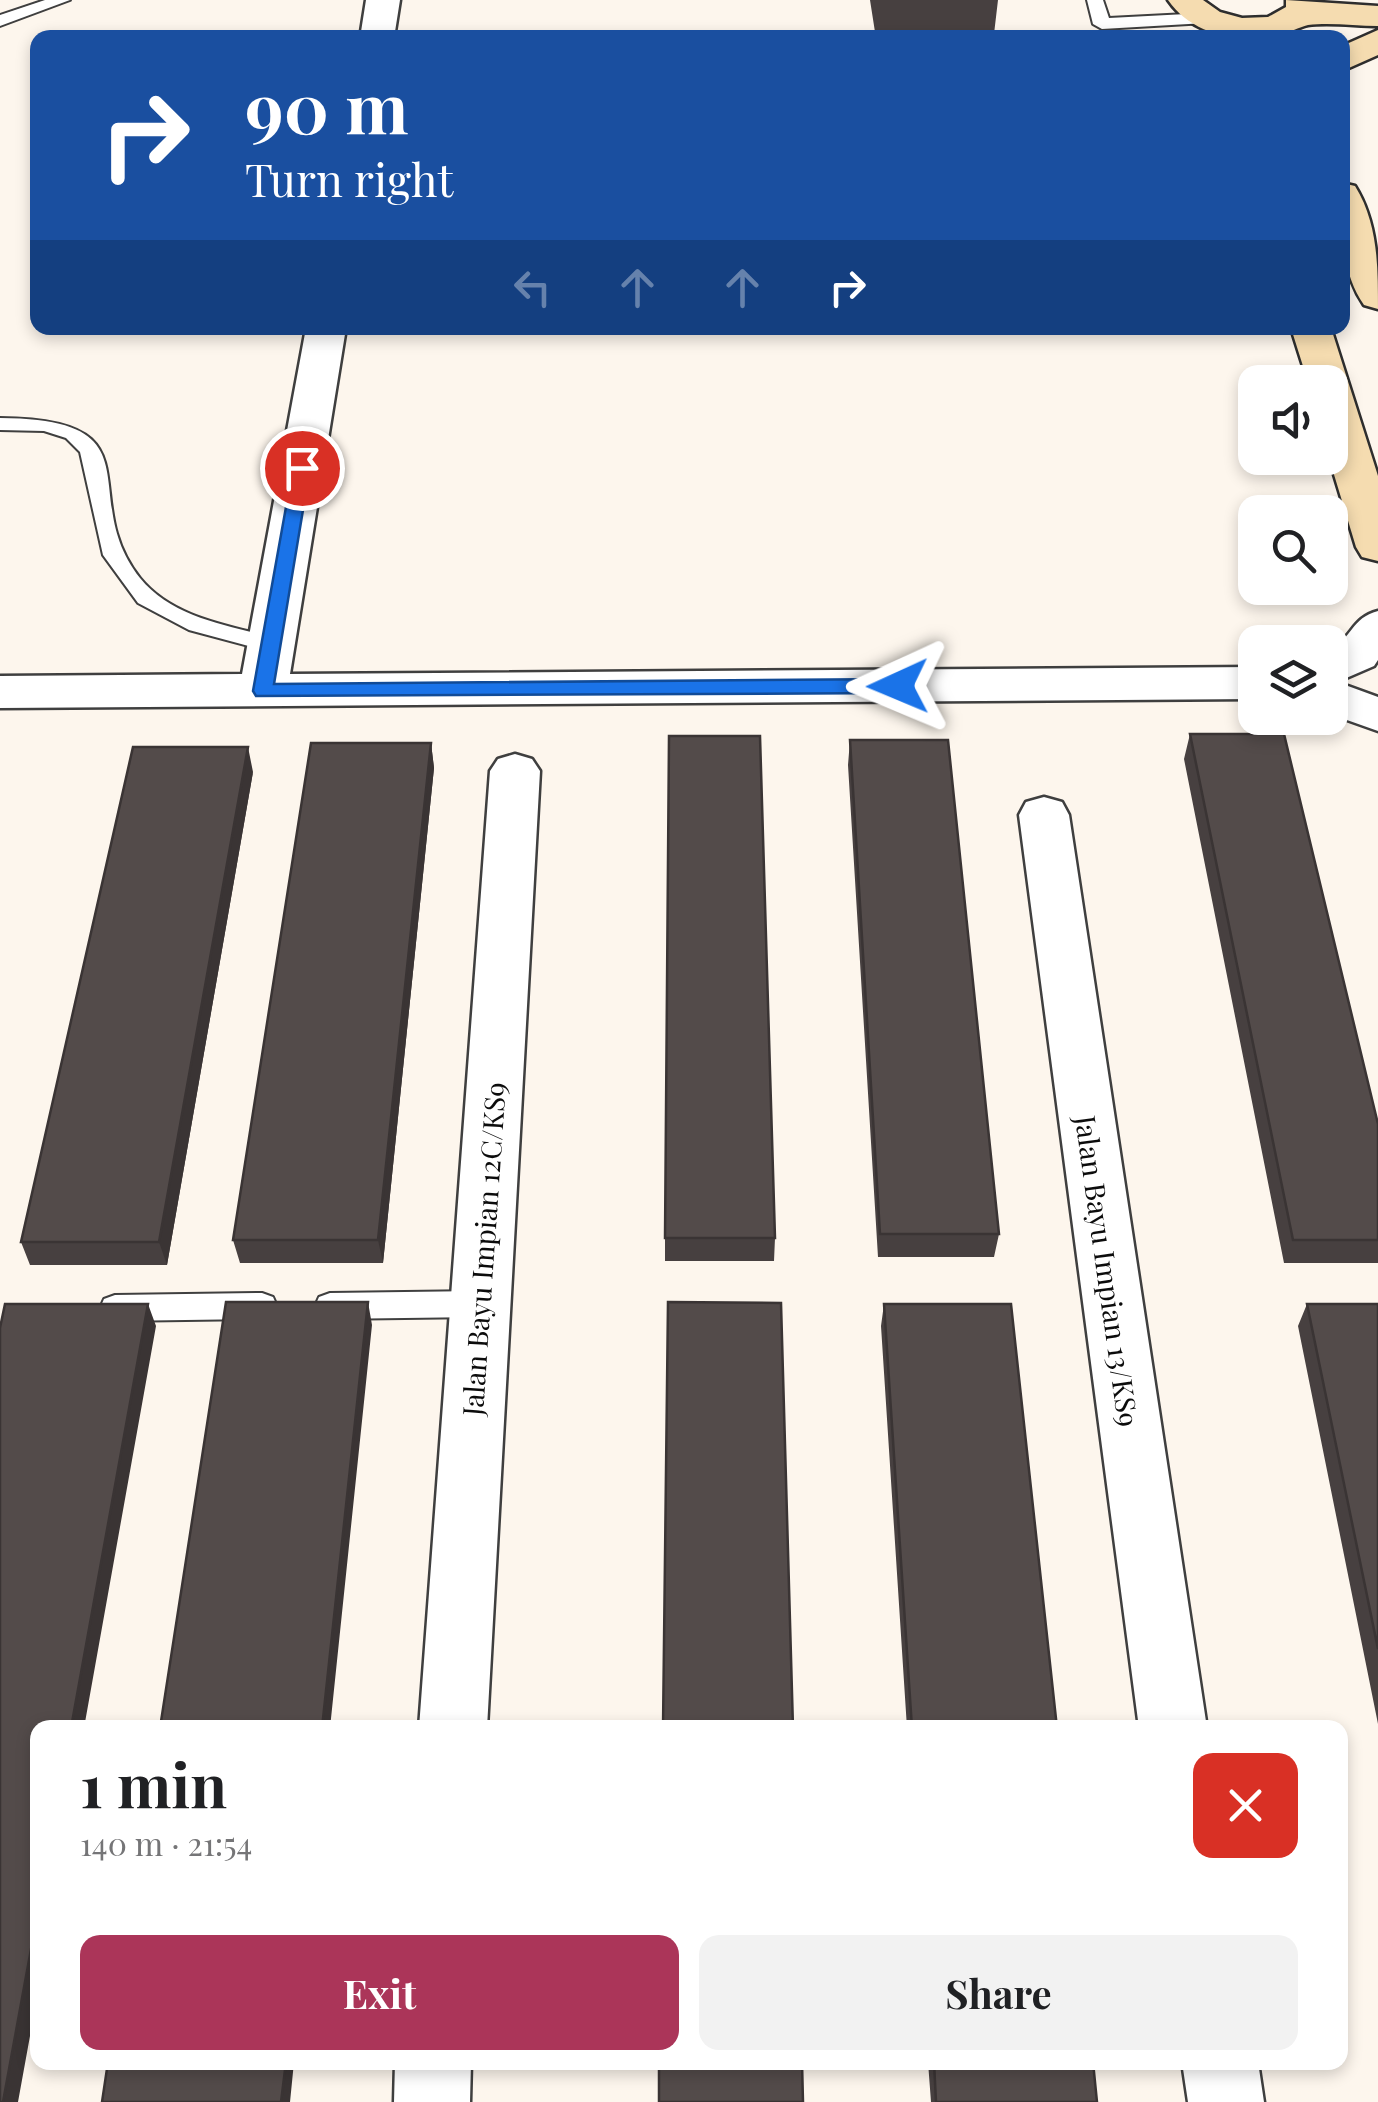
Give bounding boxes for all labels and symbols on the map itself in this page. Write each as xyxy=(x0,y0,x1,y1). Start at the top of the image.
pin xyxy=(260,426,345,511)
position arrow xyxy=(846,634,950,738)
street label: Jalan Bayu Impian 12C/KS9 xyxy=(453,1081,513,1418)
street label: Jalan Bayu Impian 13/KS9 xyxy=(1068,1112,1148,1429)

